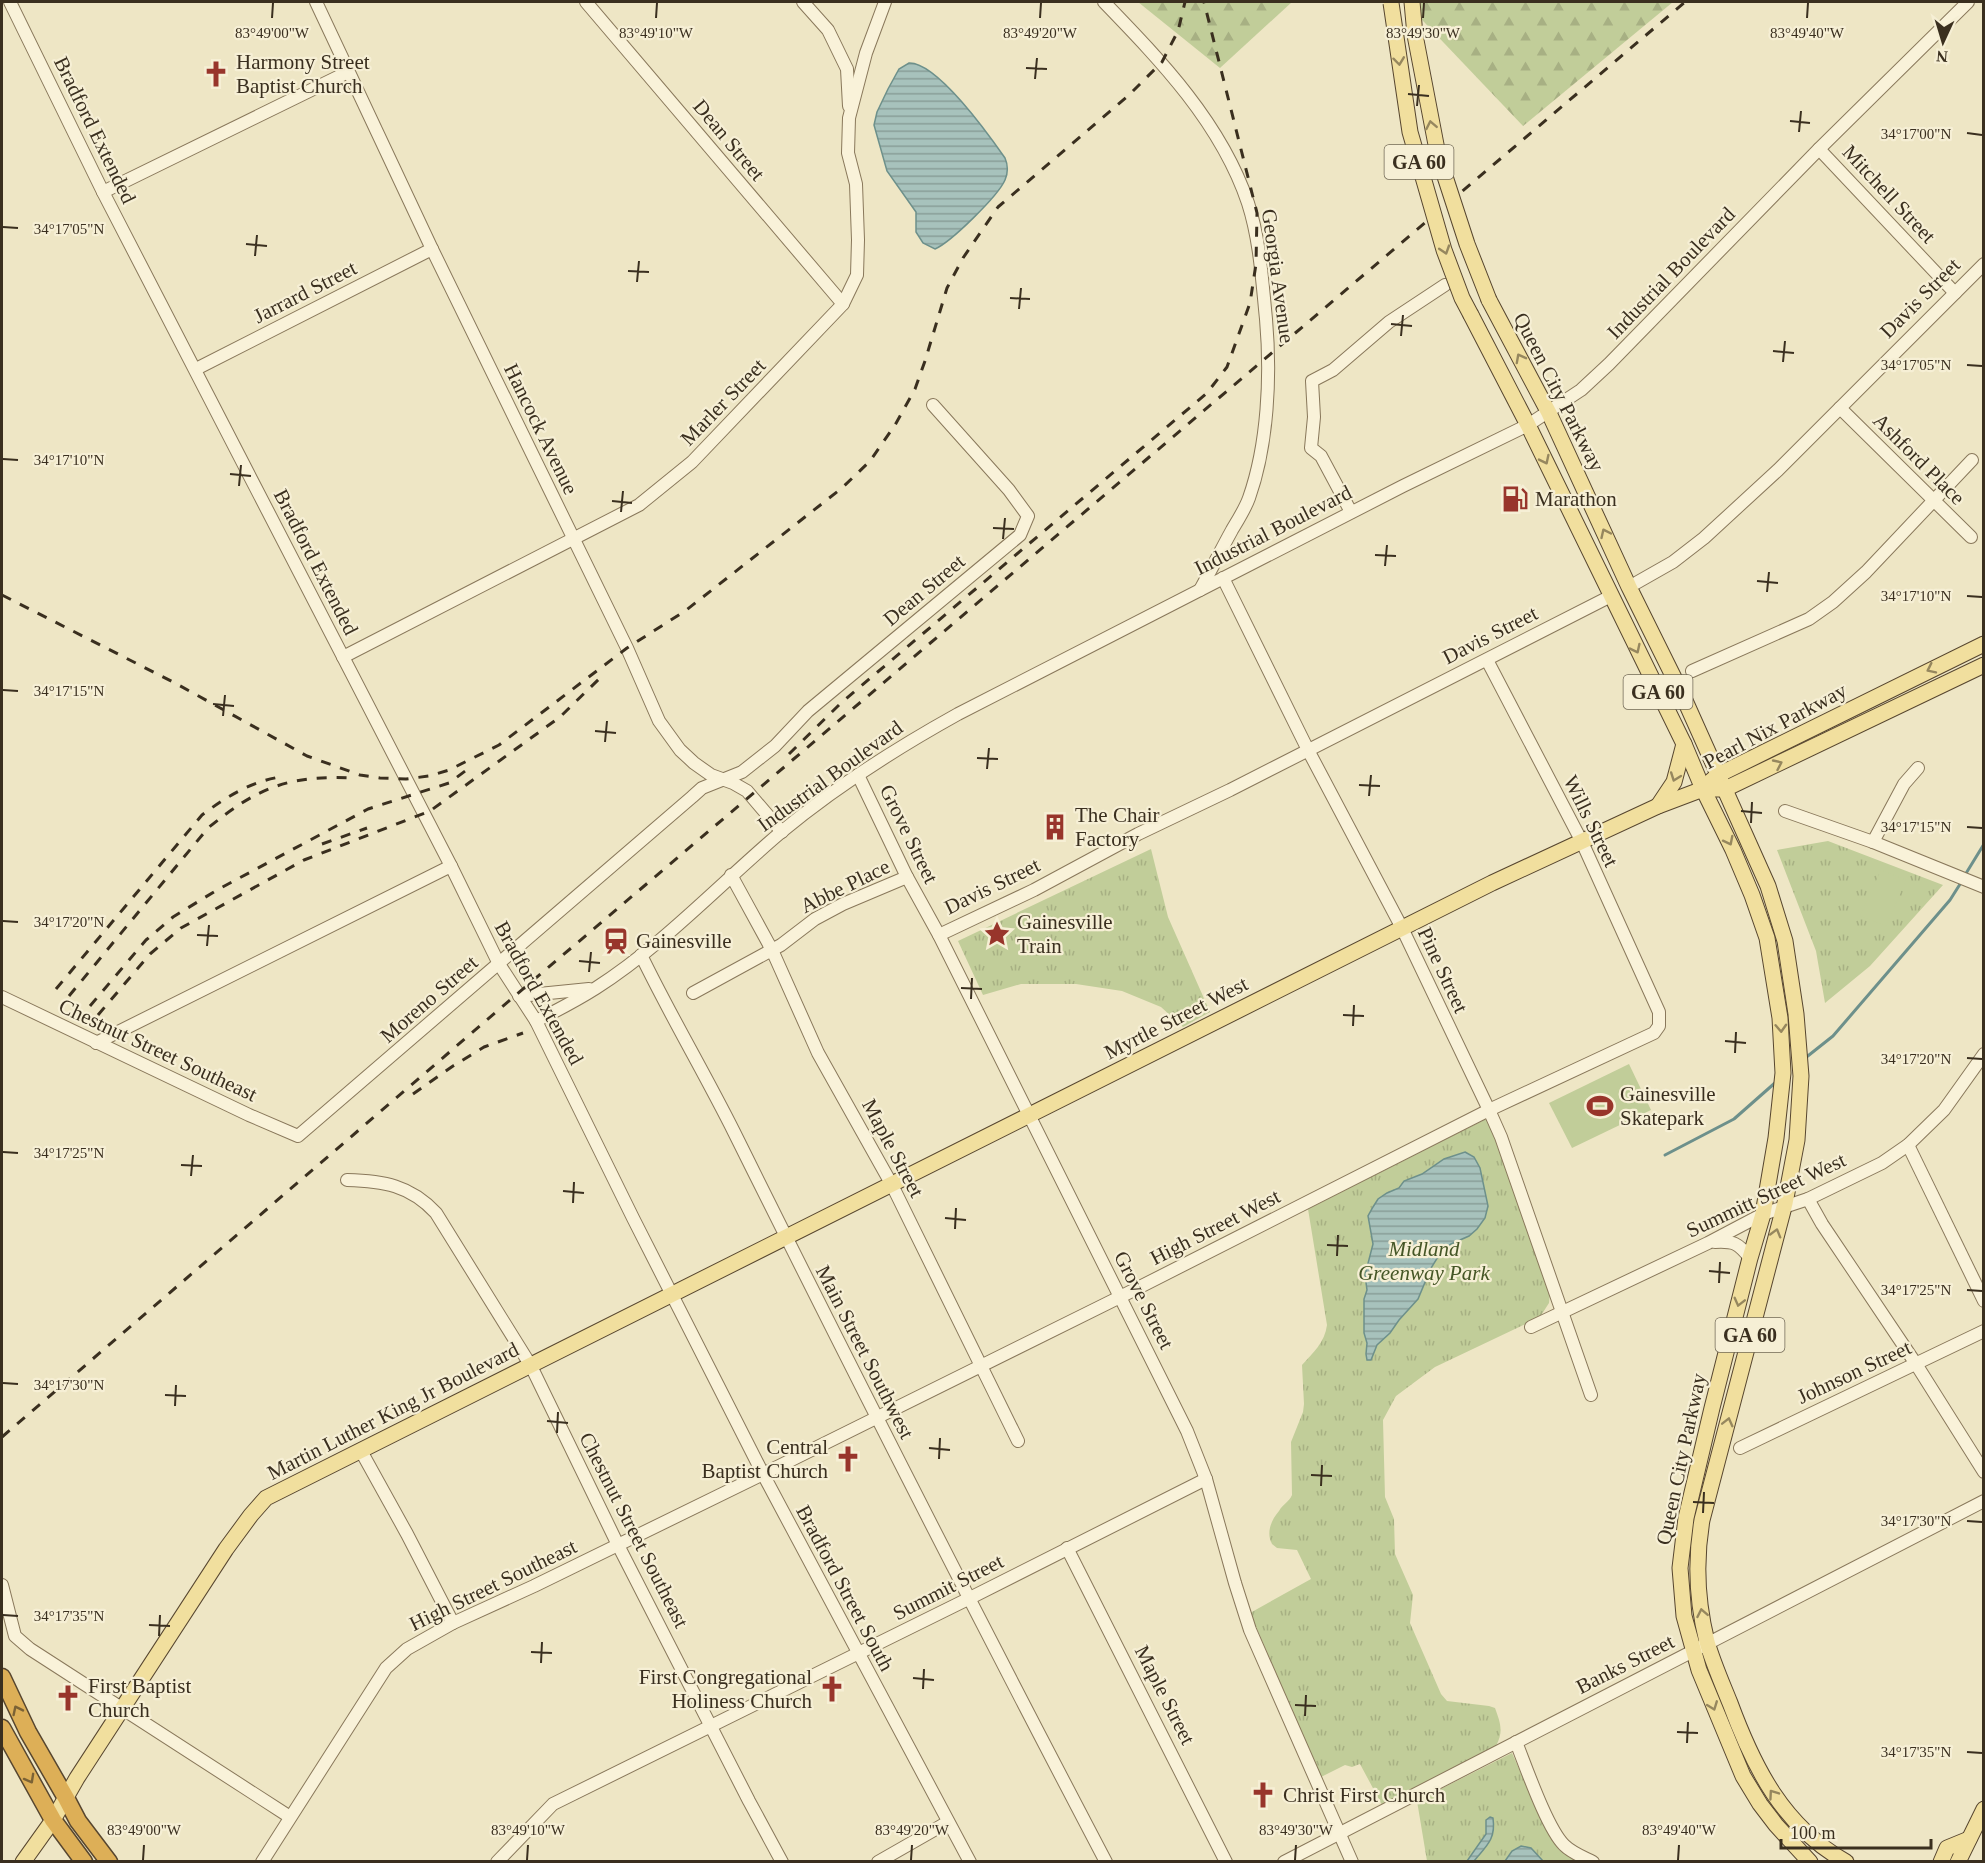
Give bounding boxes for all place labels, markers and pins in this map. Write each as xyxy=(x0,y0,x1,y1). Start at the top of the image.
place label: Harmony Street Baptist Church xyxy=(236,50,370,98)
church icon: Harmony Street Baptist Church xyxy=(201,59,231,89)
fuel station icon: Marathon xyxy=(1500,484,1530,514)
place label: Marathon xyxy=(1535,487,1617,511)
place label: The Chair Factory xyxy=(1075,803,1160,851)
building icon: The Chair Factory xyxy=(1040,812,1070,842)
place label: Gainesville Train xyxy=(1017,910,1113,958)
place icon: Gainesville Train xyxy=(982,919,1012,949)
station icon: Gainesville xyxy=(601,926,631,956)
place label: Gainesville xyxy=(636,929,732,953)
place label: Gainesville Skatepark xyxy=(1620,1082,1716,1130)
sports icon: Gainesville Skatepark xyxy=(1585,1091,1615,1121)
place label: Central Baptist Church xyxy=(701,1435,828,1483)
church icon: Central Baptist Church xyxy=(833,1444,863,1474)
place label: First Congregational Holiness Church xyxy=(639,1665,812,1713)
place label: First Baptist Church xyxy=(88,1674,191,1722)
church icon: First Congregational Holiness Church xyxy=(817,1674,847,1704)
church icon: First Baptist Church xyxy=(53,1683,83,1713)
church icon: Christ First Church xyxy=(1248,1780,1278,1810)
place label: Christ First Church xyxy=(1283,1783,1446,1807)

